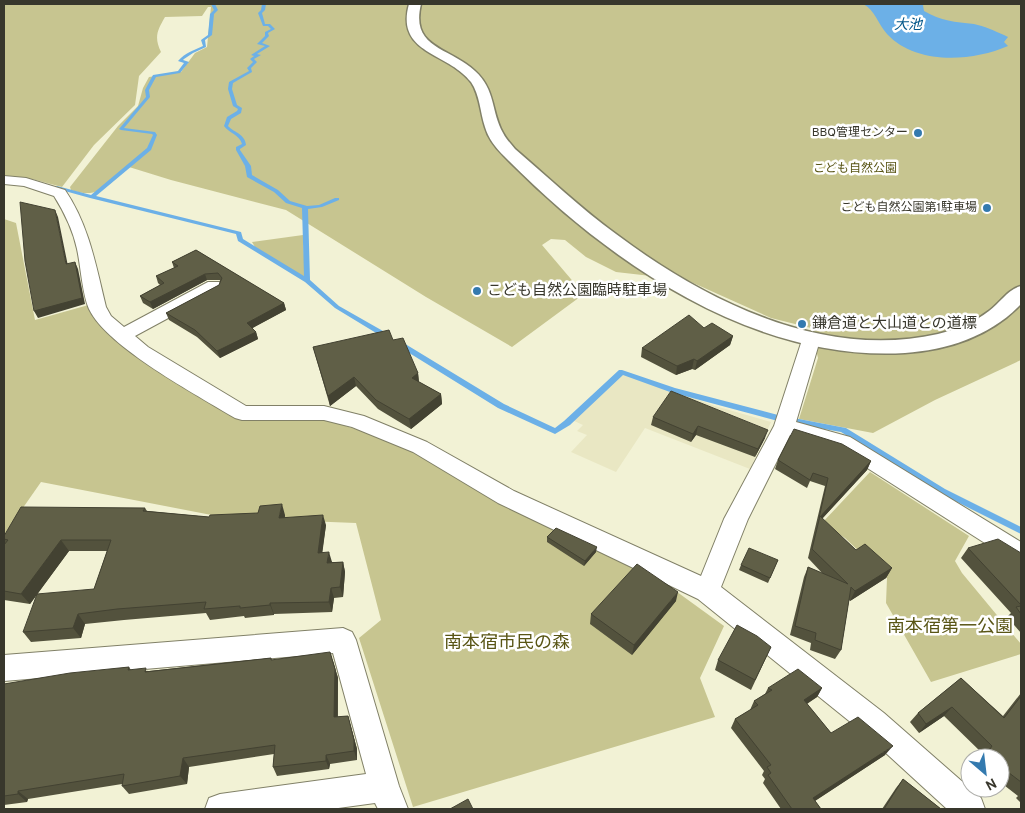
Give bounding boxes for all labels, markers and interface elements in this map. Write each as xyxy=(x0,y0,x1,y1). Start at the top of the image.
water label: 大池 xyxy=(894,17,924,34)
place label: BBQ管理センター xyxy=(812,125,908,141)
marker: BBQ管理センター xyxy=(912,127,924,139)
park label: こども自然公園 xyxy=(813,161,897,177)
place label: こども自然公園第1駐車場 xyxy=(841,200,977,216)
marker: こども自然公園第1駐車場 xyxy=(981,202,993,214)
place label: こども自然公園臨時駐車場 xyxy=(487,281,667,301)
marker: こども自然公園臨時駐車場 xyxy=(471,285,483,297)
place label: 鎌倉道と大山道との道標 xyxy=(812,314,977,334)
marker: 鎌倉道と大山道との道標 xyxy=(796,318,808,330)
park label: 南本宿第一公園 xyxy=(887,616,1013,639)
park label: 南本宿市民の森 xyxy=(444,632,570,655)
north arrow xyxy=(960,748,1010,798)
text: N xyxy=(982,773,999,793)

